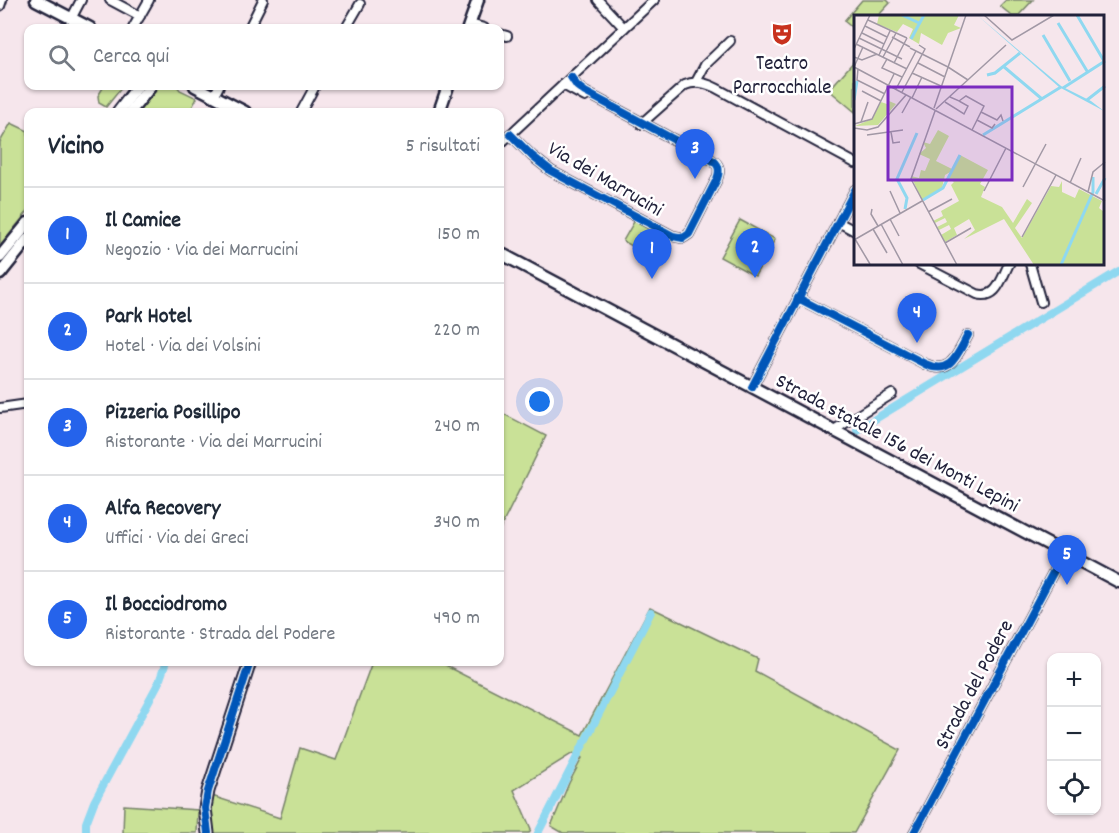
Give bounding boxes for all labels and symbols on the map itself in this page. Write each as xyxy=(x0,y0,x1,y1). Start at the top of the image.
inset map xyxy=(854,15,1104,266)
theatre icon: Teatro Parrocchiale xyxy=(769,21,795,47)
place label: Teatro Parrocchiale xyxy=(733,50,831,104)
pin: 3 xyxy=(676,130,714,179)
street label: Via dei Marrucini xyxy=(541,135,668,226)
pin: 2 xyxy=(736,228,774,278)
pin: 1 xyxy=(632,230,672,279)
pin: 4 xyxy=(898,294,936,343)
street label: Strada statale 156 dei Monti Lepini xyxy=(769,368,1024,522)
your location xyxy=(525,387,554,416)
pin: 5 xyxy=(1048,536,1086,585)
street label: Strada del Podere xyxy=(929,615,1022,756)

